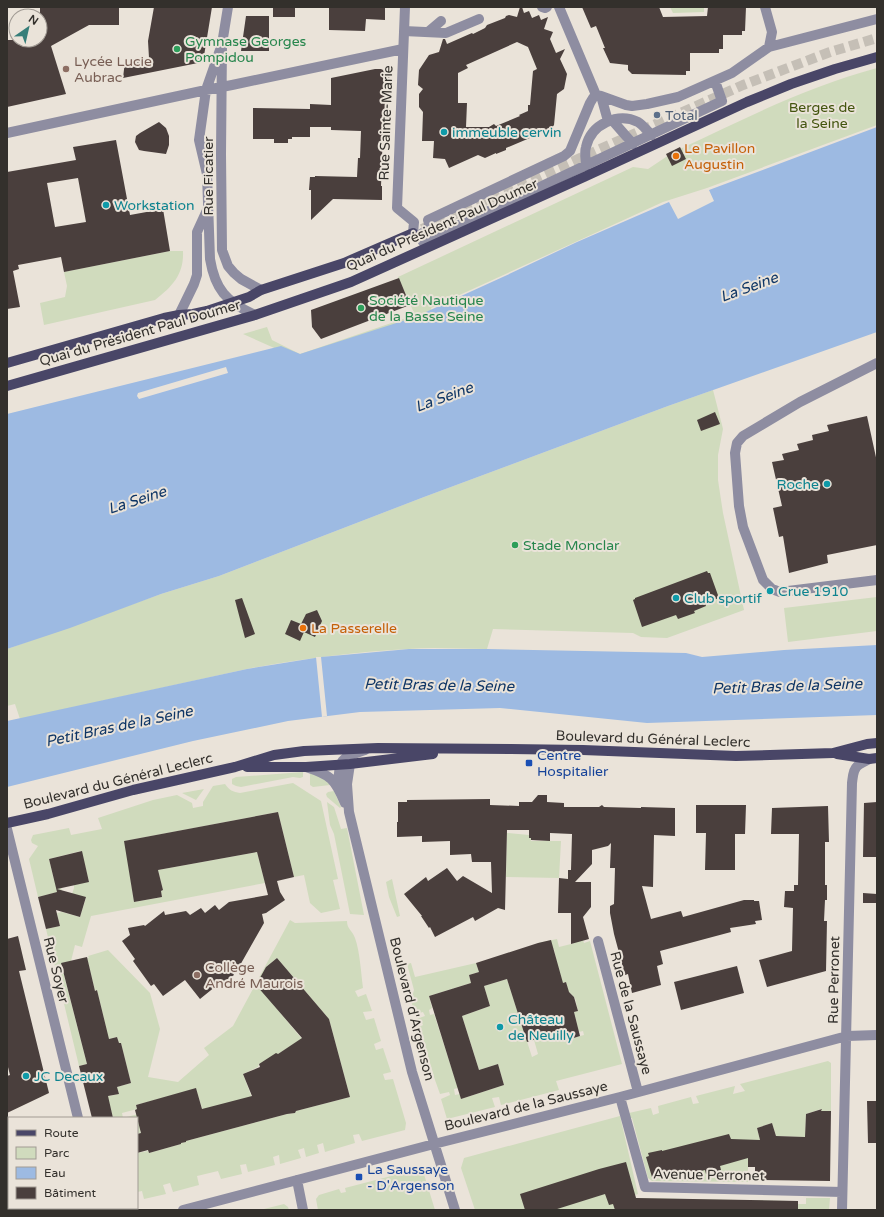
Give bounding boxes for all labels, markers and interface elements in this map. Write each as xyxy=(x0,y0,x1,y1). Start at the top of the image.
north arrow xyxy=(8,8,48,48)
text: N xyxy=(26,12,41,28)
place label: Gymnase Georges Pompidou xyxy=(185,33,307,66)
marker: Gymnase Georges Pompidou xyxy=(172,44,182,54)
place label: Lycée Lucie Aubrac xyxy=(74,53,152,86)
marker: Lycée Lucie Aubrac xyxy=(61,64,71,74)
street label: Rue Sainte-Marie xyxy=(375,65,397,181)
park label: Berges de la Seine xyxy=(789,99,855,132)
place label: Total xyxy=(665,107,698,124)
marker: Total xyxy=(652,110,662,120)
place label: immeuble cervin xyxy=(452,124,562,141)
marker: immeuble cervin xyxy=(439,127,449,137)
street label: Rue Ficatier xyxy=(200,136,217,216)
place label: Le Pavillon Augustin xyxy=(684,140,755,173)
marker: Le Pavillon Augustin xyxy=(671,151,681,161)
street label: Quai du Président Paul Doumer xyxy=(343,175,541,275)
place label: Workstation xyxy=(114,197,195,214)
marker: Workstation xyxy=(101,200,111,210)
water label: La Seine xyxy=(718,268,782,306)
place label: Société Nautique de la Basse Seine xyxy=(369,292,484,325)
street label: Quai du Président Paul Doumer xyxy=(37,296,243,370)
marker: Société Nautique de la Basse Seine xyxy=(356,303,366,313)
water label: La Seine xyxy=(413,378,477,416)
place label: Roche xyxy=(777,476,819,493)
marker: Roche xyxy=(822,479,832,489)
water label: La Seine xyxy=(106,482,170,518)
place label: Stade Monclar xyxy=(523,537,620,554)
marker: Stade Monclar xyxy=(510,540,520,550)
place label: Crue 1910 xyxy=(778,583,848,600)
marker: Crue 1910 xyxy=(765,586,775,596)
place label: Club sportif xyxy=(684,590,762,607)
marker: Club sportif xyxy=(671,593,681,603)
place label: La Passerelle xyxy=(311,620,397,637)
marker: La Passerelle xyxy=(298,623,308,633)
water label: Petit Bras de la Seine xyxy=(712,674,864,698)
water label: Petit Bras de la Seine xyxy=(364,675,516,695)
water label: Petit Bras de la Seine xyxy=(44,701,196,750)
street label: Boulevard du Général Leclerc xyxy=(555,727,751,751)
place label: Centre Hospitalier xyxy=(537,747,609,780)
street label: Boulevard du Général Leclerc xyxy=(22,749,214,813)
marker: Centre Hospitalier xyxy=(524,758,534,768)
street label: Rue Soyer xyxy=(40,935,73,1006)
street label: Boulevard d'Argenson xyxy=(386,935,438,1083)
street label: Rue Perronet xyxy=(825,935,843,1024)
street label: Rue de la Saussaye xyxy=(606,949,656,1077)
place label: Collège André Maurois xyxy=(205,959,303,992)
marker: Collège André Maurois xyxy=(192,970,202,980)
place label: Château de Neuilly xyxy=(508,1011,574,1044)
marker: Château de Neuilly xyxy=(495,1022,505,1032)
place label: JC Decaux xyxy=(34,1068,103,1085)
marker: JC Decaux xyxy=(21,1071,31,1081)
street label: Boulevard de la Saussaye xyxy=(443,1077,609,1135)
legend xyxy=(8,1117,138,1209)
text: Route xyxy=(44,1126,79,1140)
text: Parc xyxy=(44,1146,69,1160)
place label: La Saussaye - D'Argenson xyxy=(367,1161,455,1194)
text: Eau xyxy=(44,1166,66,1180)
street label: Avenue Perronet xyxy=(653,1166,766,1184)
marker: La Saussaye - D'Argenson xyxy=(354,1172,364,1182)
text: Bâtiment xyxy=(44,1186,96,1200)

